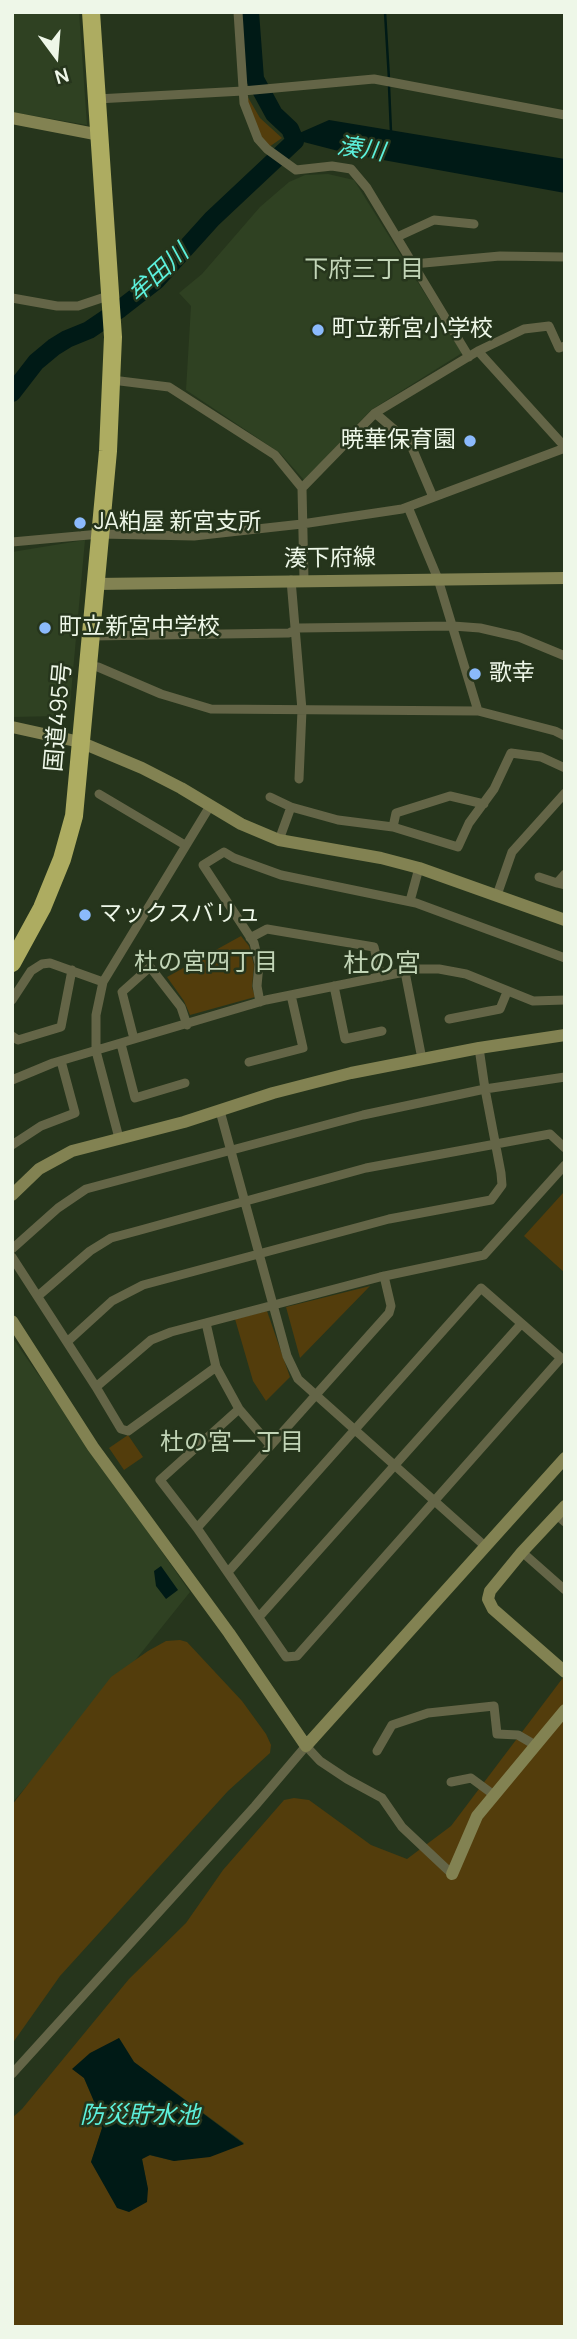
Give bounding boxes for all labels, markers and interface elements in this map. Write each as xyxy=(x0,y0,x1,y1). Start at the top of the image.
north arrow xyxy=(21,21,91,91)
text: N xyxy=(52,62,72,91)
water label: 湊川 xyxy=(335,132,387,168)
water label: 牟田川 xyxy=(123,239,195,309)
district label: 下府三丁目 xyxy=(304,256,424,284)
place label: 町立新宮小学校 xyxy=(332,316,493,344)
marker: 町立新宮小学校 xyxy=(310,322,326,338)
place label: 暁華保育園 xyxy=(341,427,456,455)
marker: 暁華保育園 xyxy=(462,433,478,449)
place label: JA粕屋 新宮支所 xyxy=(94,509,261,537)
marker: JA粕屋 新宮支所 xyxy=(72,515,88,531)
street label: 湊下府線 xyxy=(284,544,376,574)
place label: 町立新宮中学校 xyxy=(59,614,220,642)
marker: 町立新宮中学校 xyxy=(37,620,53,636)
place label: 歌幸 xyxy=(489,660,535,688)
street label: 国道495号 xyxy=(40,661,78,773)
marker: 歌幸 xyxy=(467,666,483,682)
place label: マックスバリュ xyxy=(99,901,260,929)
marker: マックスバリュ xyxy=(77,907,93,923)
district label: 杜の宮四丁目 xyxy=(134,949,278,977)
district label: 杜の宮 xyxy=(343,949,421,981)
district label: 杜の宮一丁目 xyxy=(160,1429,304,1457)
water label: 防災貯水池 xyxy=(80,2102,200,2130)

